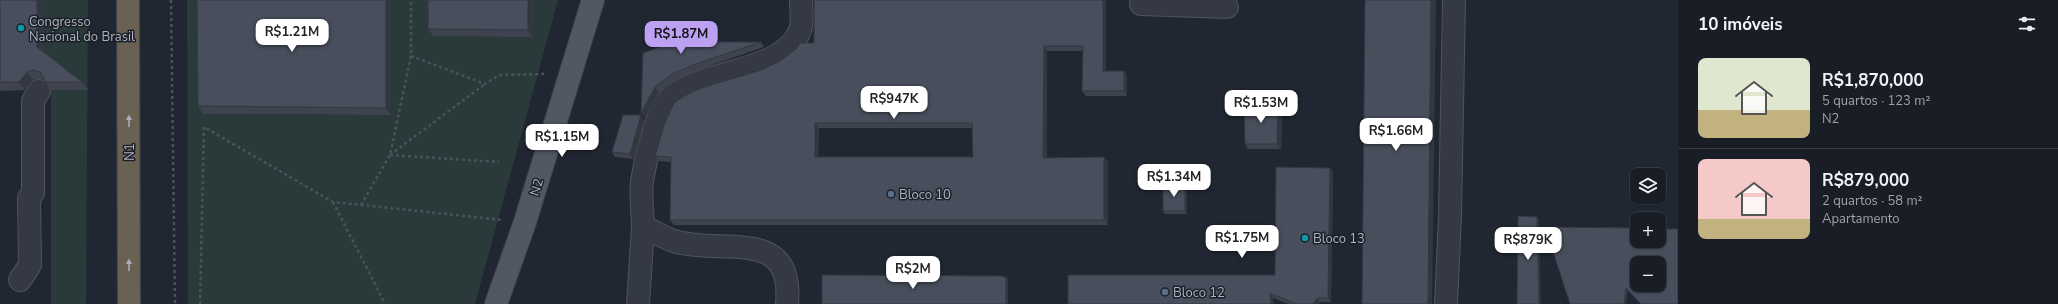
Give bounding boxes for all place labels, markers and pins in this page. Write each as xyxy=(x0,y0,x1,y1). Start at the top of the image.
place label: Congresso Nacional do Brasil xyxy=(29,13,135,46)
pin: R$1.21M xyxy=(255,19,329,53)
pin: R$1.87M xyxy=(644,21,718,55)
marker: Congresso Nacional do Brasil xyxy=(16,23,26,33)
pin: R$947K xyxy=(861,86,927,120)
pin: R$1.53M xyxy=(1224,90,1298,124)
pin: R$1.66M xyxy=(1359,118,1433,152)
pin: R$1.15M xyxy=(525,124,599,158)
pin: R$1.34M xyxy=(1137,164,1211,198)
place label: Bloco 10 xyxy=(899,186,951,204)
marker: Bloco 10 xyxy=(886,189,896,199)
pin: R$1.75M xyxy=(1205,225,1279,259)
pin: R$879K xyxy=(1495,227,1561,261)
place label: Bloco 13 xyxy=(1313,230,1365,248)
marker: Bloco 13 xyxy=(1300,233,1310,243)
pin: R$2M xyxy=(889,256,937,290)
place label: Bloco 12 xyxy=(1173,284,1225,302)
marker: Bloco 12 xyxy=(1160,287,1170,297)

